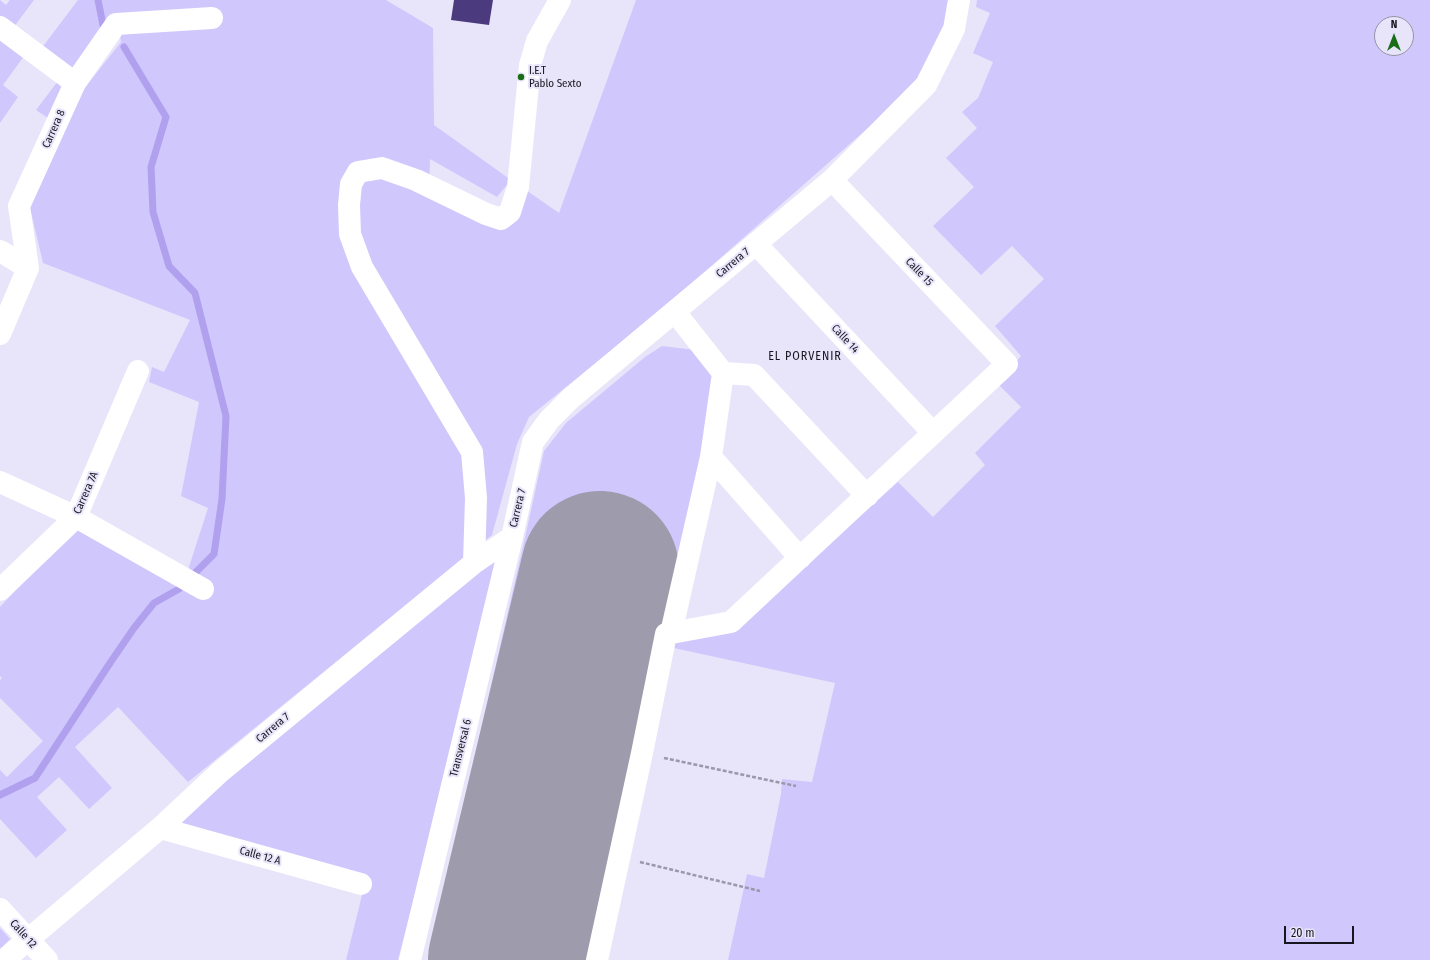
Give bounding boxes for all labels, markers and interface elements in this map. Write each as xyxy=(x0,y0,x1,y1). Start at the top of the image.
north arrow xyxy=(1374,16,1414,56)
text: N xyxy=(1391,18,1397,31)
place label: I.E.T Pablo Sexto xyxy=(529,64,581,90)
marker: I.E.T Pablo Sexto xyxy=(516,72,526,82)
street label: Carrera 8 xyxy=(40,108,68,150)
street label: Carrera 7 xyxy=(714,245,752,281)
street label: Calle 15 xyxy=(902,255,936,289)
street label: Calle 14 xyxy=(829,322,861,356)
district label: EL PORVENIR xyxy=(768,350,842,364)
street label: Carrera 7A xyxy=(71,470,101,516)
street label: Carrera 7 xyxy=(507,487,529,529)
street label: Carrera 7 xyxy=(254,710,292,746)
street label: Transversal 6 xyxy=(447,718,475,778)
street label: Calle 12 A xyxy=(238,844,282,868)
street label: Calle 12 xyxy=(7,917,39,951)
scale bar xyxy=(1286,918,1356,944)
text: 20 m xyxy=(1291,926,1315,940)

